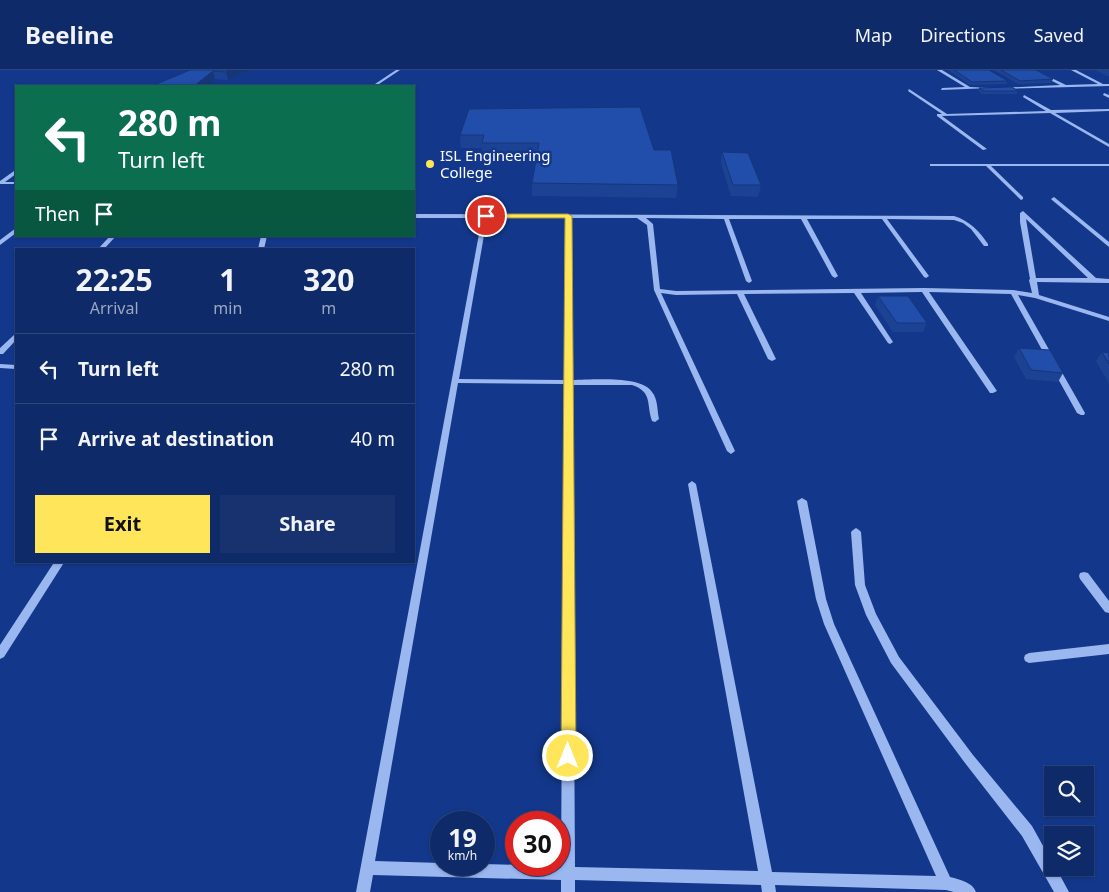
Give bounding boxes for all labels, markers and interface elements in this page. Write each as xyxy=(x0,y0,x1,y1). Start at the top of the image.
text: Beeline xyxy=(25,18,114,51)
text: Map xyxy=(855,23,892,47)
text: Directions xyxy=(920,23,1006,47)
text: Saved xyxy=(1034,23,1084,47)
text: 280 m xyxy=(118,99,221,146)
icon: left xyxy=(35,105,100,170)
text: Turn left xyxy=(118,144,205,174)
place label: ISL Engineering College xyxy=(440,145,551,182)
marker: ISL Engineering College xyxy=(424,158,436,170)
pin xyxy=(465,195,507,237)
icon: arrive xyxy=(90,200,118,228)
text: Then xyxy=(35,201,80,227)
icon: arrive xyxy=(472,202,500,230)
text: 22:25 xyxy=(76,259,153,300)
text: 1 xyxy=(219,259,236,300)
text: 320 xyxy=(303,259,354,300)
text: Arrival xyxy=(90,297,139,319)
text: min xyxy=(213,297,242,319)
text: m xyxy=(321,297,336,319)
icon: left xyxy=(35,355,63,383)
text: Turn left xyxy=(78,356,159,382)
text: 280 m xyxy=(340,356,395,382)
icon: arrive xyxy=(35,425,63,453)
text: Arrive at destination xyxy=(78,426,274,452)
text: 40 m xyxy=(351,426,395,452)
button: Exit xyxy=(35,495,210,553)
button: Share xyxy=(220,495,395,553)
position arrow xyxy=(541,729,593,781)
map controls xyxy=(1044,766,1094,876)
button: search xyxy=(1044,766,1094,816)
speed limit sign: 30 xyxy=(505,811,570,876)
text: 19 xyxy=(448,820,477,854)
button: layers xyxy=(1044,826,1094,876)
text: km/h xyxy=(448,847,477,864)

